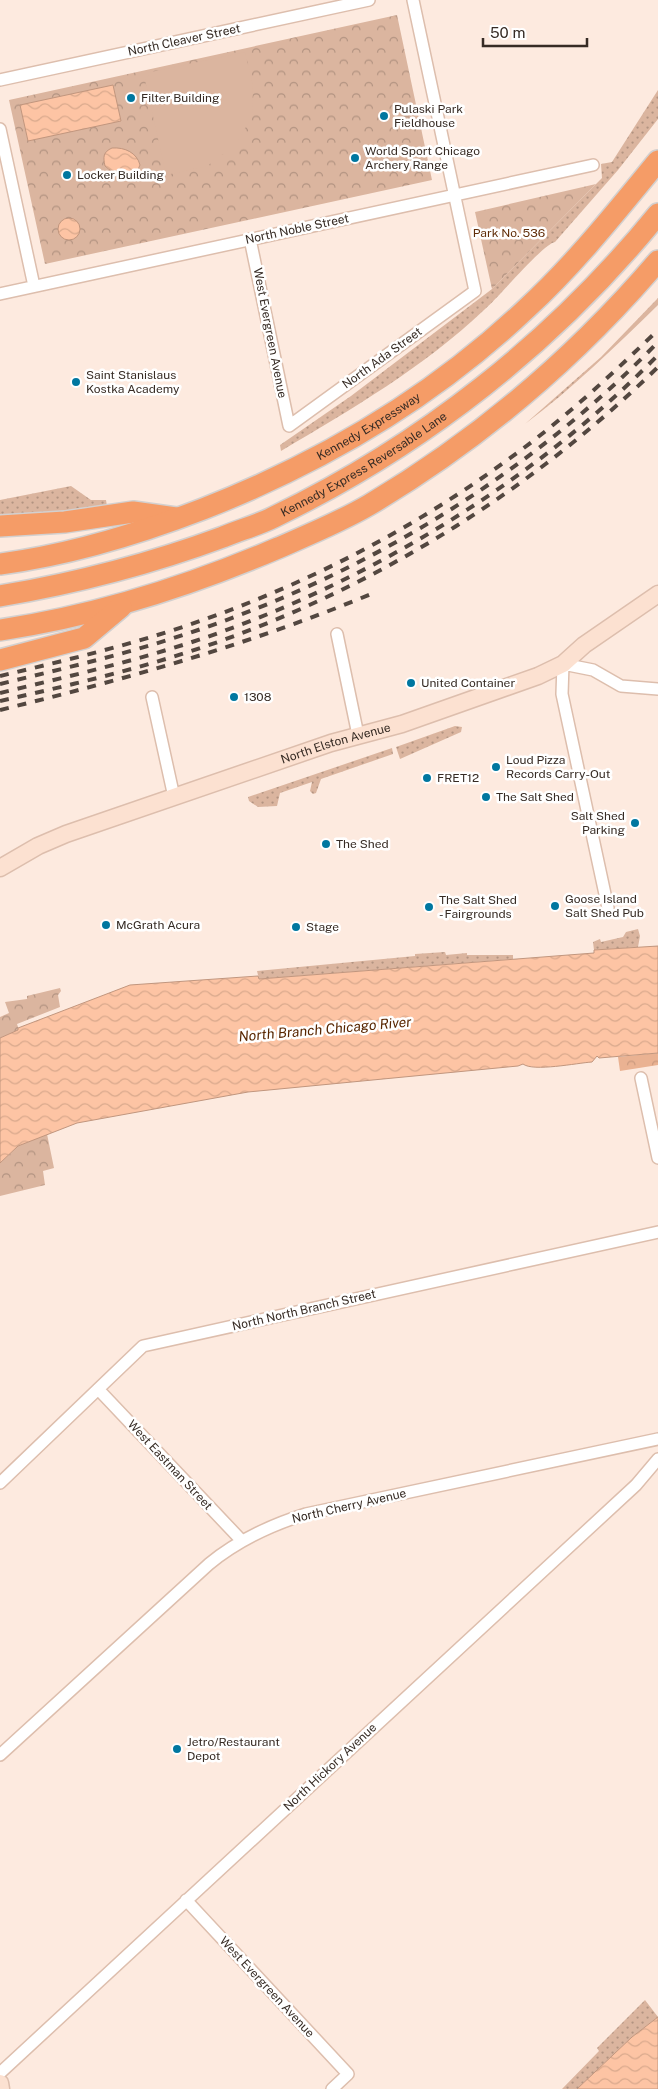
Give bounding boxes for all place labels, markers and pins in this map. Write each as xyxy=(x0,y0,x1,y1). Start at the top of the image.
place label: Filter Building xyxy=(141,91,219,105)
marker: Filter Building xyxy=(125,92,137,104)
place label: Pulaski Park Fieldhouse xyxy=(394,102,463,130)
marker: Pulaski Park Fieldhouse xyxy=(378,110,390,122)
place label: World Sport Chicago Archery Range xyxy=(365,144,480,172)
marker: World Sport Chicago Archery Range xyxy=(349,152,361,164)
place label: Locker Building xyxy=(77,168,164,182)
marker: Locker Building xyxy=(61,169,73,181)
place label: Saint Stanislaus Kostka Academy xyxy=(86,368,180,396)
marker: Saint Stanislaus Kostka Academy xyxy=(70,376,82,388)
place label: United Container xyxy=(421,676,515,690)
marker: United Container xyxy=(405,677,417,689)
place label: 1308 xyxy=(244,690,272,704)
marker: 1308 xyxy=(228,691,240,703)
place label: Loud Pizza Records Carry-Out xyxy=(506,753,611,781)
marker: Loud Pizza Records Carry-Out xyxy=(490,761,502,773)
place label: FRET12 xyxy=(437,771,479,785)
marker: FRET12 xyxy=(421,772,433,784)
place label: The Salt Shed xyxy=(496,790,574,804)
marker: The Salt Shed xyxy=(480,791,492,803)
place label: Salt Shed Parking xyxy=(571,809,625,837)
marker: Salt Shed Parking xyxy=(629,817,641,829)
place label: The Shed xyxy=(336,837,389,851)
marker: The Shed xyxy=(320,838,332,850)
place label: Goose Island Salt Shed Pub xyxy=(565,892,644,920)
place label: The Salt Shed - Fairgrounds xyxy=(439,893,517,921)
marker: Goose Island Salt Shed Pub xyxy=(549,900,561,912)
marker: The Salt Shed - Fairgrounds xyxy=(423,901,435,913)
place label: McGrath Acura xyxy=(116,918,200,932)
marker: McGrath Acura xyxy=(100,919,112,931)
place label: Stage xyxy=(306,920,339,934)
marker: Stage xyxy=(290,921,302,933)
place label: Jetro/Restaurant Depot xyxy=(187,1735,280,1763)
marker: Jetro/Restaurant Depot xyxy=(171,1743,183,1755)

